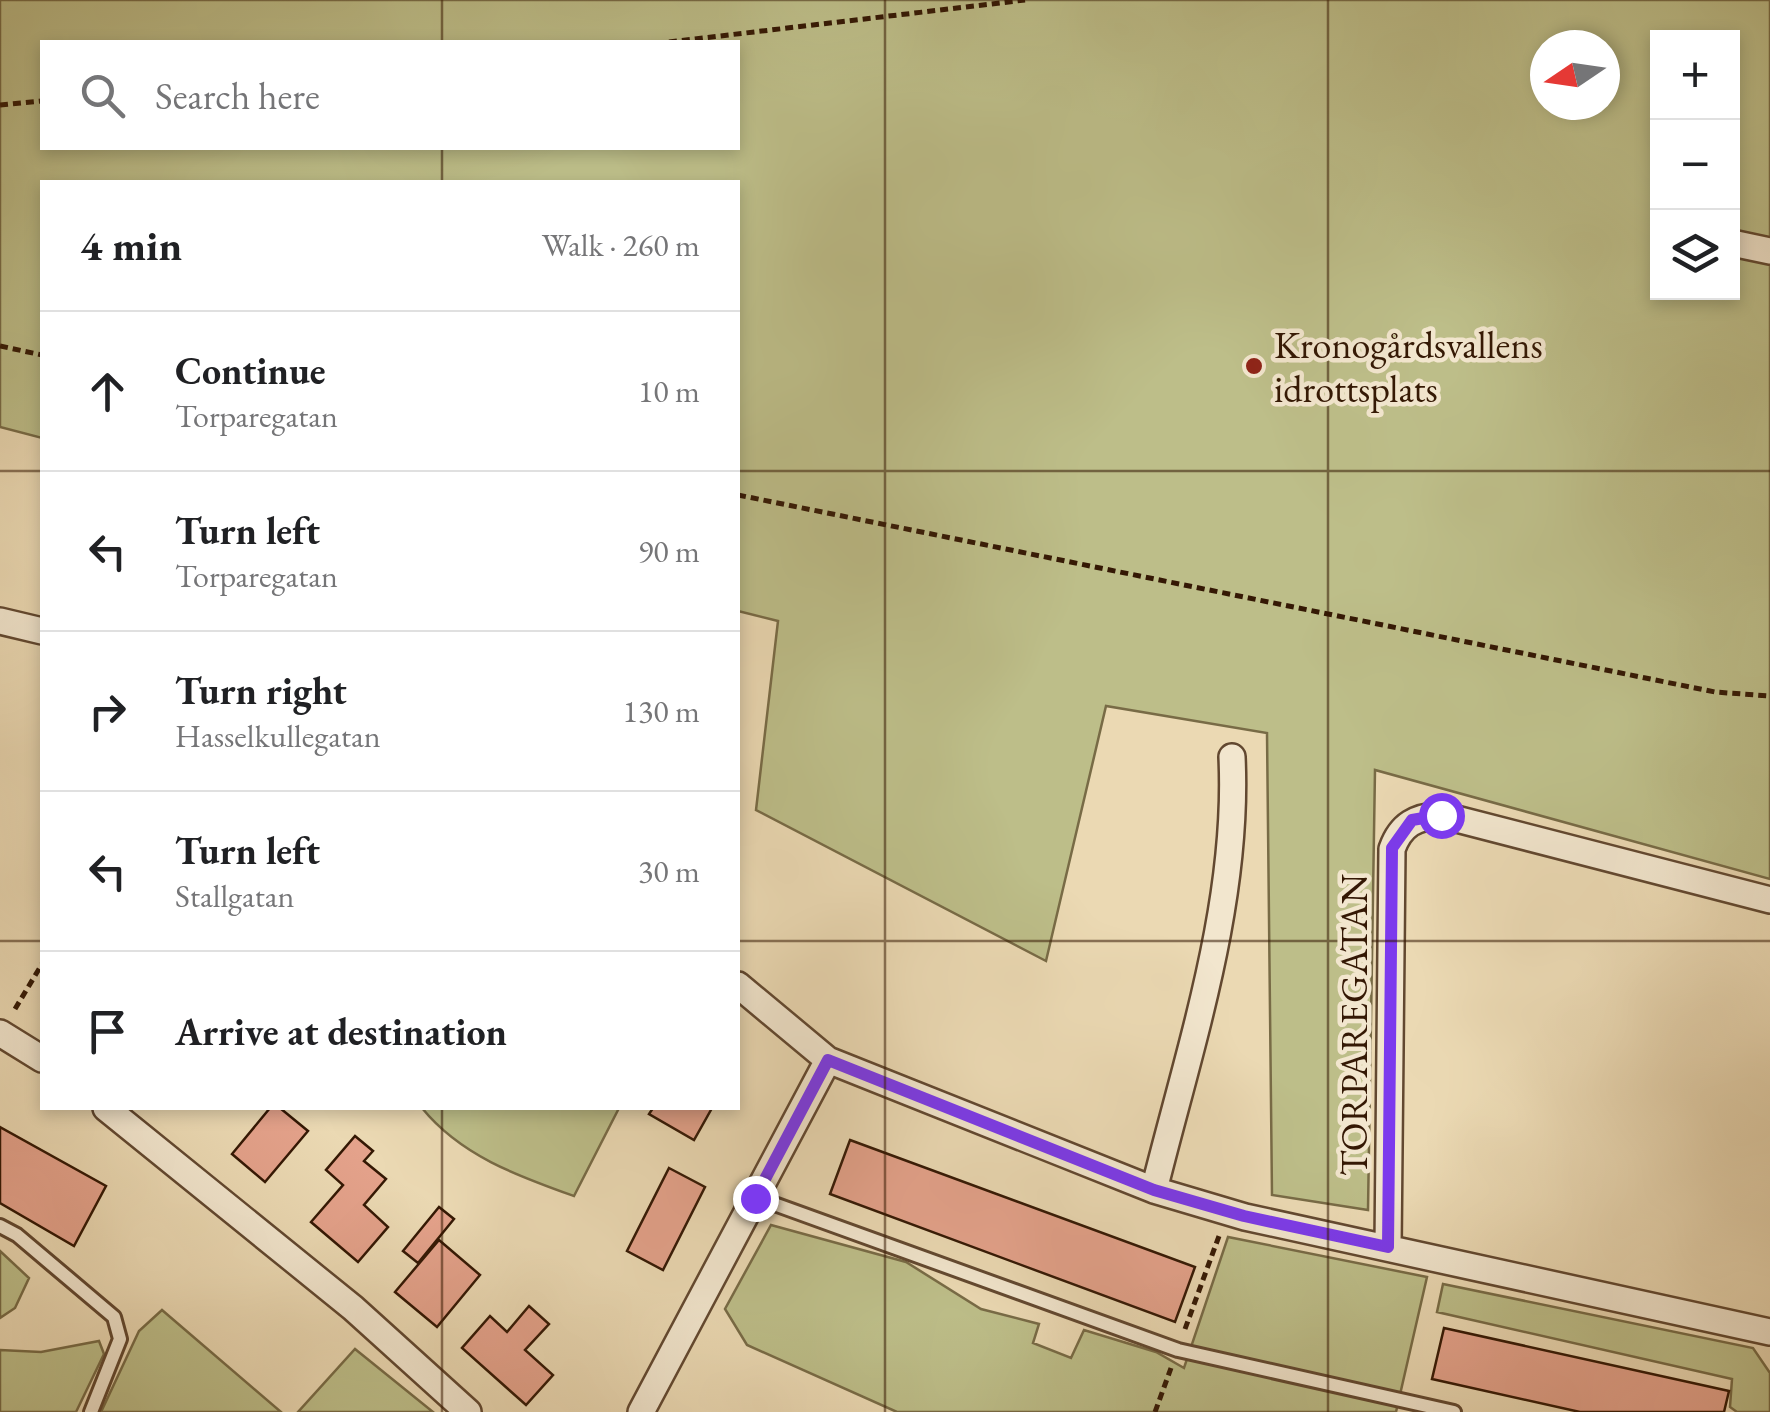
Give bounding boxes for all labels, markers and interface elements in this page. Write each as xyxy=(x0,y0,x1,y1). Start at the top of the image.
north arrow xyxy=(1530,30,1620,120)
map controls xyxy=(1650,30,1740,300)
button: + xyxy=(1650,30,1740,120)
search box xyxy=(40,40,740,150)
icon: search xyxy=(75,68,130,123)
text: Search here xyxy=(155,71,320,120)
button: − xyxy=(1650,120,1740,210)
button: layers xyxy=(1650,210,1740,300)
text: 4 min xyxy=(80,218,182,273)
text: Walk · 260 m xyxy=(542,224,700,266)
place label: Kronogårdsvallens idrottsplats xyxy=(1274,320,1543,413)
text: Continue xyxy=(175,346,326,395)
marker: Kronogårdsvallens idrottsplats xyxy=(1243,355,1265,377)
icon: ahead xyxy=(80,364,135,419)
text: 10 m xyxy=(638,370,700,412)
text: Torparegatan xyxy=(175,395,338,437)
text: Turn left xyxy=(175,506,320,555)
icon: left xyxy=(80,524,135,579)
text: 90 m xyxy=(638,530,700,572)
text: Torparegatan xyxy=(175,555,338,597)
text: Turn right xyxy=(175,666,347,715)
icon: right xyxy=(80,684,135,739)
text: 130 m xyxy=(623,690,700,732)
text: Hasselkullegatan xyxy=(175,715,381,757)
route start xyxy=(1419,793,1465,839)
text: Turn left xyxy=(175,826,320,875)
icon: left xyxy=(80,844,135,899)
text: 30 m xyxy=(638,850,700,892)
street label: TORPAREGATAN xyxy=(1329,874,1378,1176)
text: Stallgatan xyxy=(175,875,294,917)
icon: arrive xyxy=(80,1004,135,1059)
text: Arrive at destination xyxy=(175,1007,507,1056)
route end xyxy=(733,1176,779,1222)

